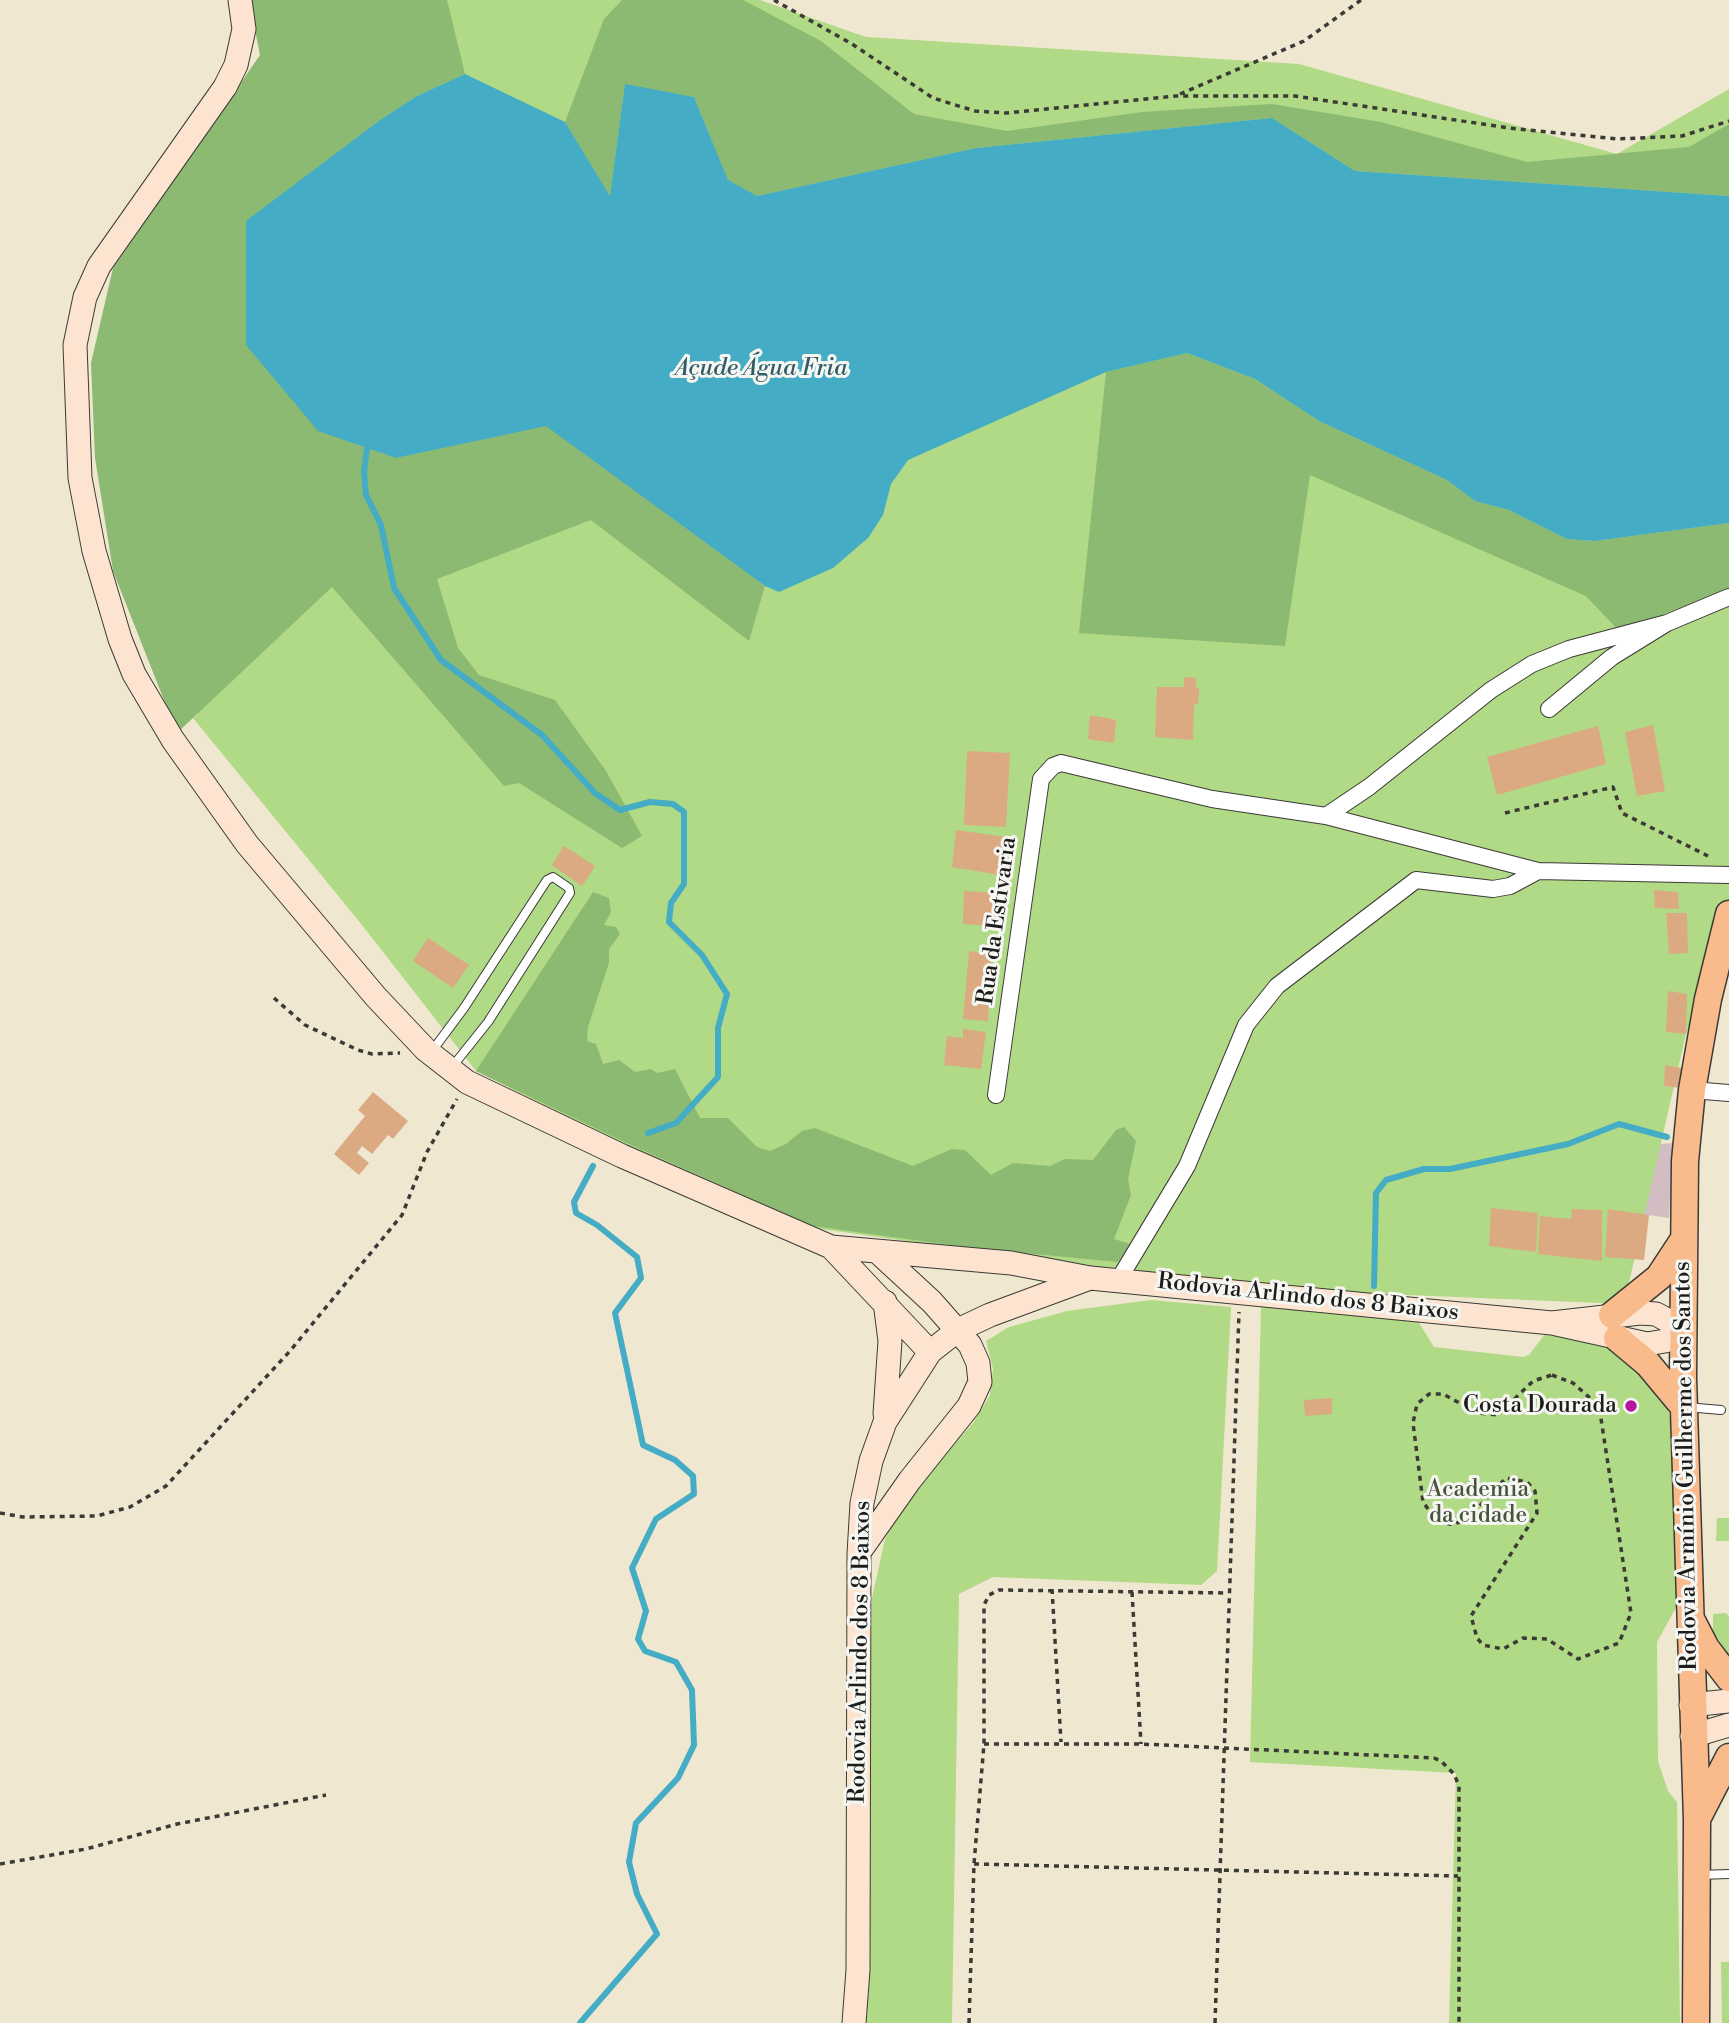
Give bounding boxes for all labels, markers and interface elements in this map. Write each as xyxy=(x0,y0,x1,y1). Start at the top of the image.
water label: Açude Água Fria xyxy=(675,355,847,383)
street label: Rua da Estivaria xyxy=(973,835,1023,1007)
street label: Rodovia Armínio Guilherme dos Santos xyxy=(1670,1261,1704,1671)
street label: Rodovia Arlindo dos 8 Baixos xyxy=(1156,1268,1460,1328)
place label: Costa Dourada xyxy=(1463,1392,1617,1420)
marker: Costa Dourada xyxy=(1623,1398,1639,1414)
park label: Academia da cidade xyxy=(1427,1476,1529,1530)
street label: Rodovia Arlindo dos 8 Baixos xyxy=(845,1500,877,1804)

